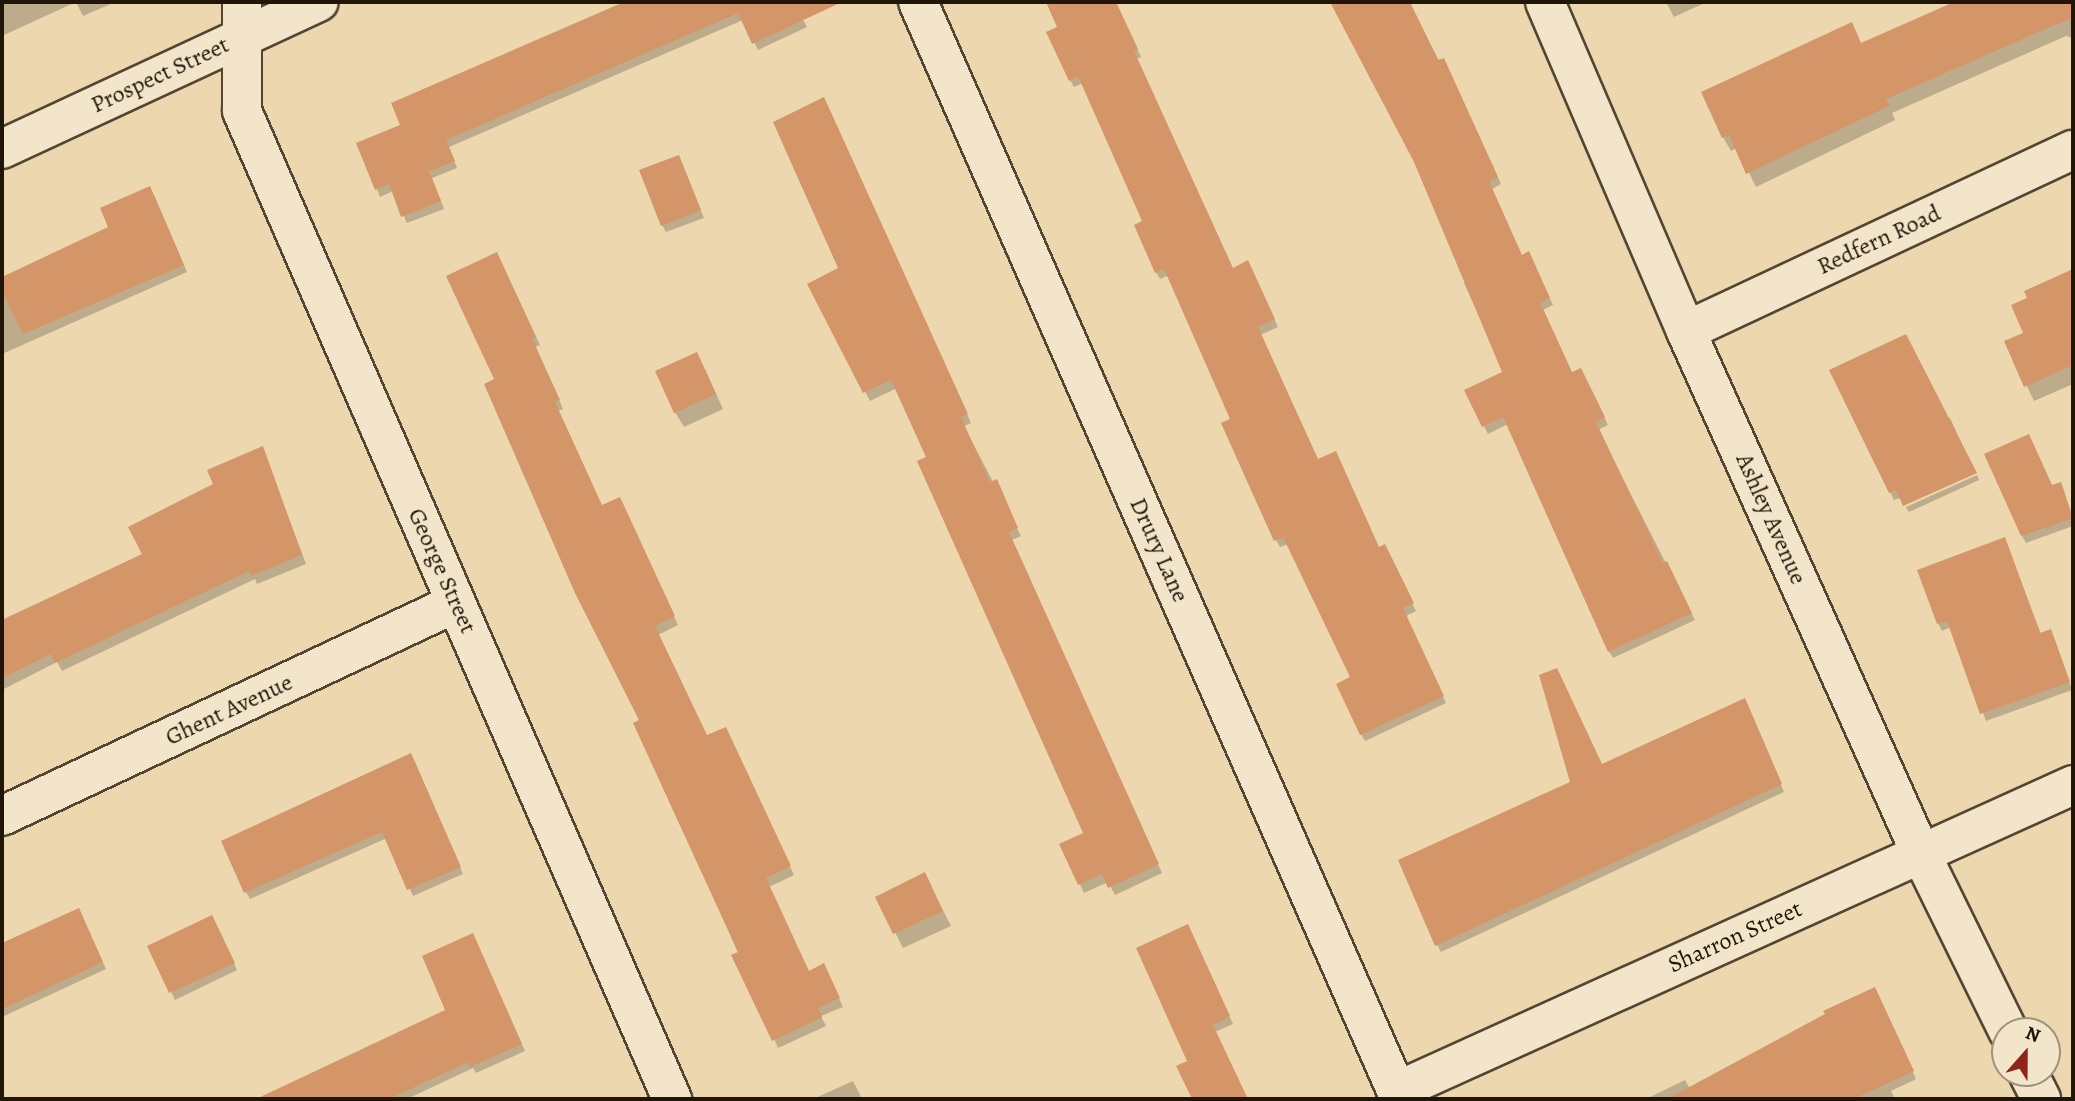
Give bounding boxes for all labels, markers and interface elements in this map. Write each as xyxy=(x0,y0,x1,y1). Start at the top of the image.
street label: Prospect Street xyxy=(86,31,234,119)
street label: Redfern Road xyxy=(1813,199,1945,281)
street label: Ashley Avenue xyxy=(1729,449,1813,589)
street label: Drury Lane xyxy=(1123,493,1195,607)
street label: George Street xyxy=(402,504,482,638)
street label: Ghent Avenue xyxy=(161,668,297,752)
street label: Sharron Street xyxy=(1664,895,1806,979)
north arrow xyxy=(1991,1017,2061,1087)
text: N xyxy=(2022,1020,2044,1049)

